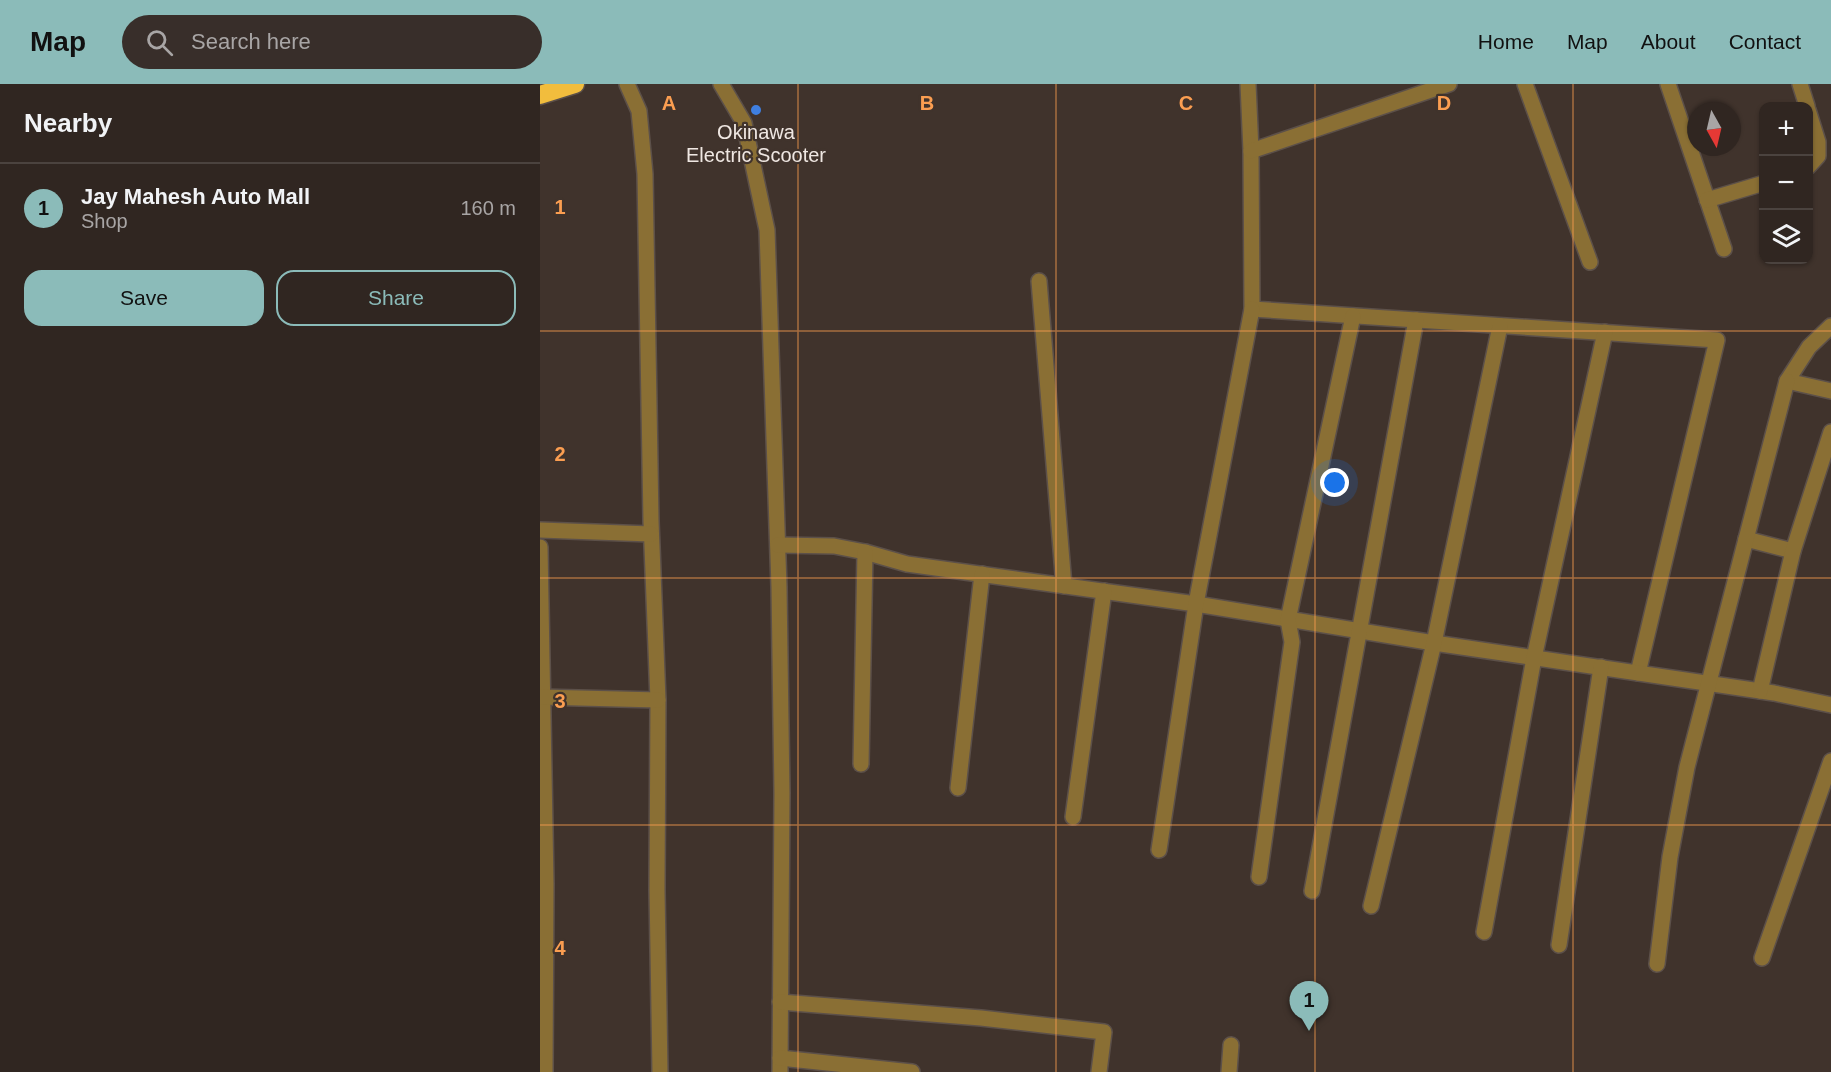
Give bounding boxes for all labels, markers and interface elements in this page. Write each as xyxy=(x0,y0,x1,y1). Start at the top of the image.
search box xyxy=(122,15,542,69)
text: Map xyxy=(30,26,86,57)
icon: search xyxy=(143,26,176,59)
text: Search here xyxy=(191,29,311,54)
text: Home xyxy=(1478,30,1534,53)
text: Map xyxy=(1567,30,1608,53)
text: About xyxy=(1641,30,1696,53)
text: Contact xyxy=(1729,30,1801,53)
text: A xyxy=(662,92,676,114)
text: B xyxy=(920,92,934,114)
text: C xyxy=(1179,92,1193,114)
text: D xyxy=(1437,92,1451,114)
north arrow xyxy=(1687,102,1741,156)
map controls xyxy=(1759,102,1813,264)
button: + xyxy=(1759,102,1813,156)
marker: Okinawa Electric Scooter xyxy=(749,103,763,117)
text: Nearby xyxy=(24,108,112,138)
place label: Okinawa Electric Scooter xyxy=(686,121,826,166)
button: − xyxy=(1759,156,1813,210)
text: Jay Mahesh Auto Mall xyxy=(81,184,310,209)
text: 1 xyxy=(554,196,566,218)
text: 1 xyxy=(38,197,49,219)
text: 160 m xyxy=(460,197,516,219)
text: Shop xyxy=(81,210,128,232)
button: layers xyxy=(1759,210,1813,264)
button: Save xyxy=(24,270,264,326)
button: Share xyxy=(276,270,516,326)
text: 2 xyxy=(554,443,566,465)
your location xyxy=(1320,468,1349,497)
text: 3 xyxy=(554,690,566,712)
text: 4 xyxy=(554,937,566,959)
pin: 1 xyxy=(1290,982,1328,1031)

